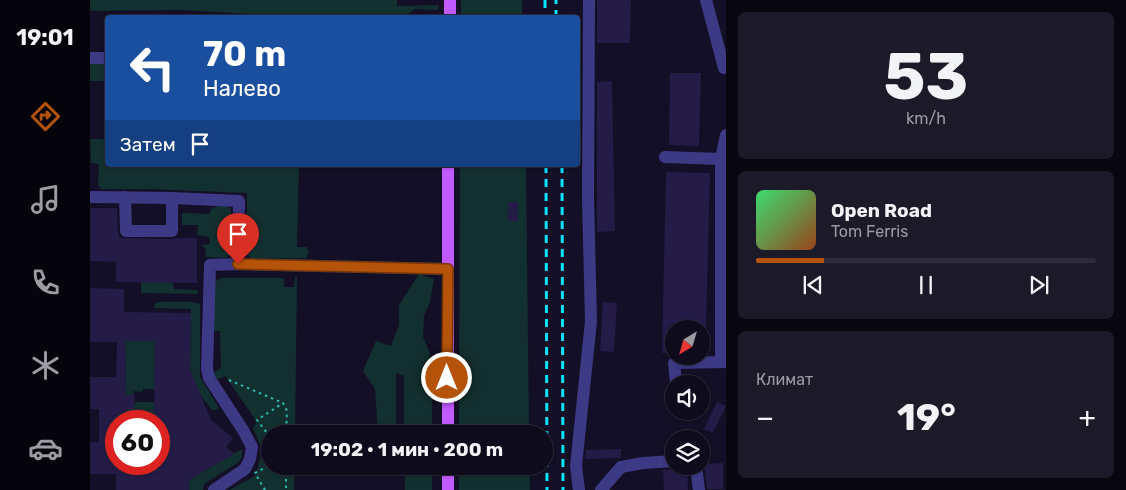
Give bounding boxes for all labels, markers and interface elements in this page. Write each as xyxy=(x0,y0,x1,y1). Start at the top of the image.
text: 19:01 xyxy=(16,24,74,51)
text: 70 m xyxy=(203,33,286,75)
icon: left xyxy=(120,35,185,100)
text: 53 xyxy=(884,38,968,115)
text: Налево xyxy=(203,75,281,102)
icon: directions xyxy=(28,99,63,134)
text: km/h xyxy=(906,109,946,128)
icon: arrive xyxy=(186,130,214,158)
text: Затем xyxy=(120,133,176,156)
icon: music xyxy=(28,182,63,217)
text: Open Road xyxy=(831,199,932,222)
pin xyxy=(217,213,259,264)
icon: arrive xyxy=(224,220,252,248)
text: Tom Ferris xyxy=(831,222,908,241)
icon: phone xyxy=(28,265,63,300)
icon: previous xyxy=(799,271,827,299)
icon: pause xyxy=(912,271,940,299)
icon: next xyxy=(1025,271,1053,299)
north arrow xyxy=(665,320,710,365)
map controls xyxy=(665,320,710,475)
icon: climate xyxy=(28,348,63,383)
position arrow xyxy=(420,351,472,403)
text: Климат xyxy=(756,370,813,389)
button: sound xyxy=(665,375,710,420)
text: 19° xyxy=(897,394,956,440)
text: − xyxy=(756,401,774,434)
text: + xyxy=(1079,401,1096,434)
speed limit sign: 60 xyxy=(105,410,170,475)
button: layers xyxy=(665,430,710,475)
icon: car xyxy=(28,431,63,466)
text: 19:02 · 1 мин · 200 m xyxy=(311,438,503,461)

